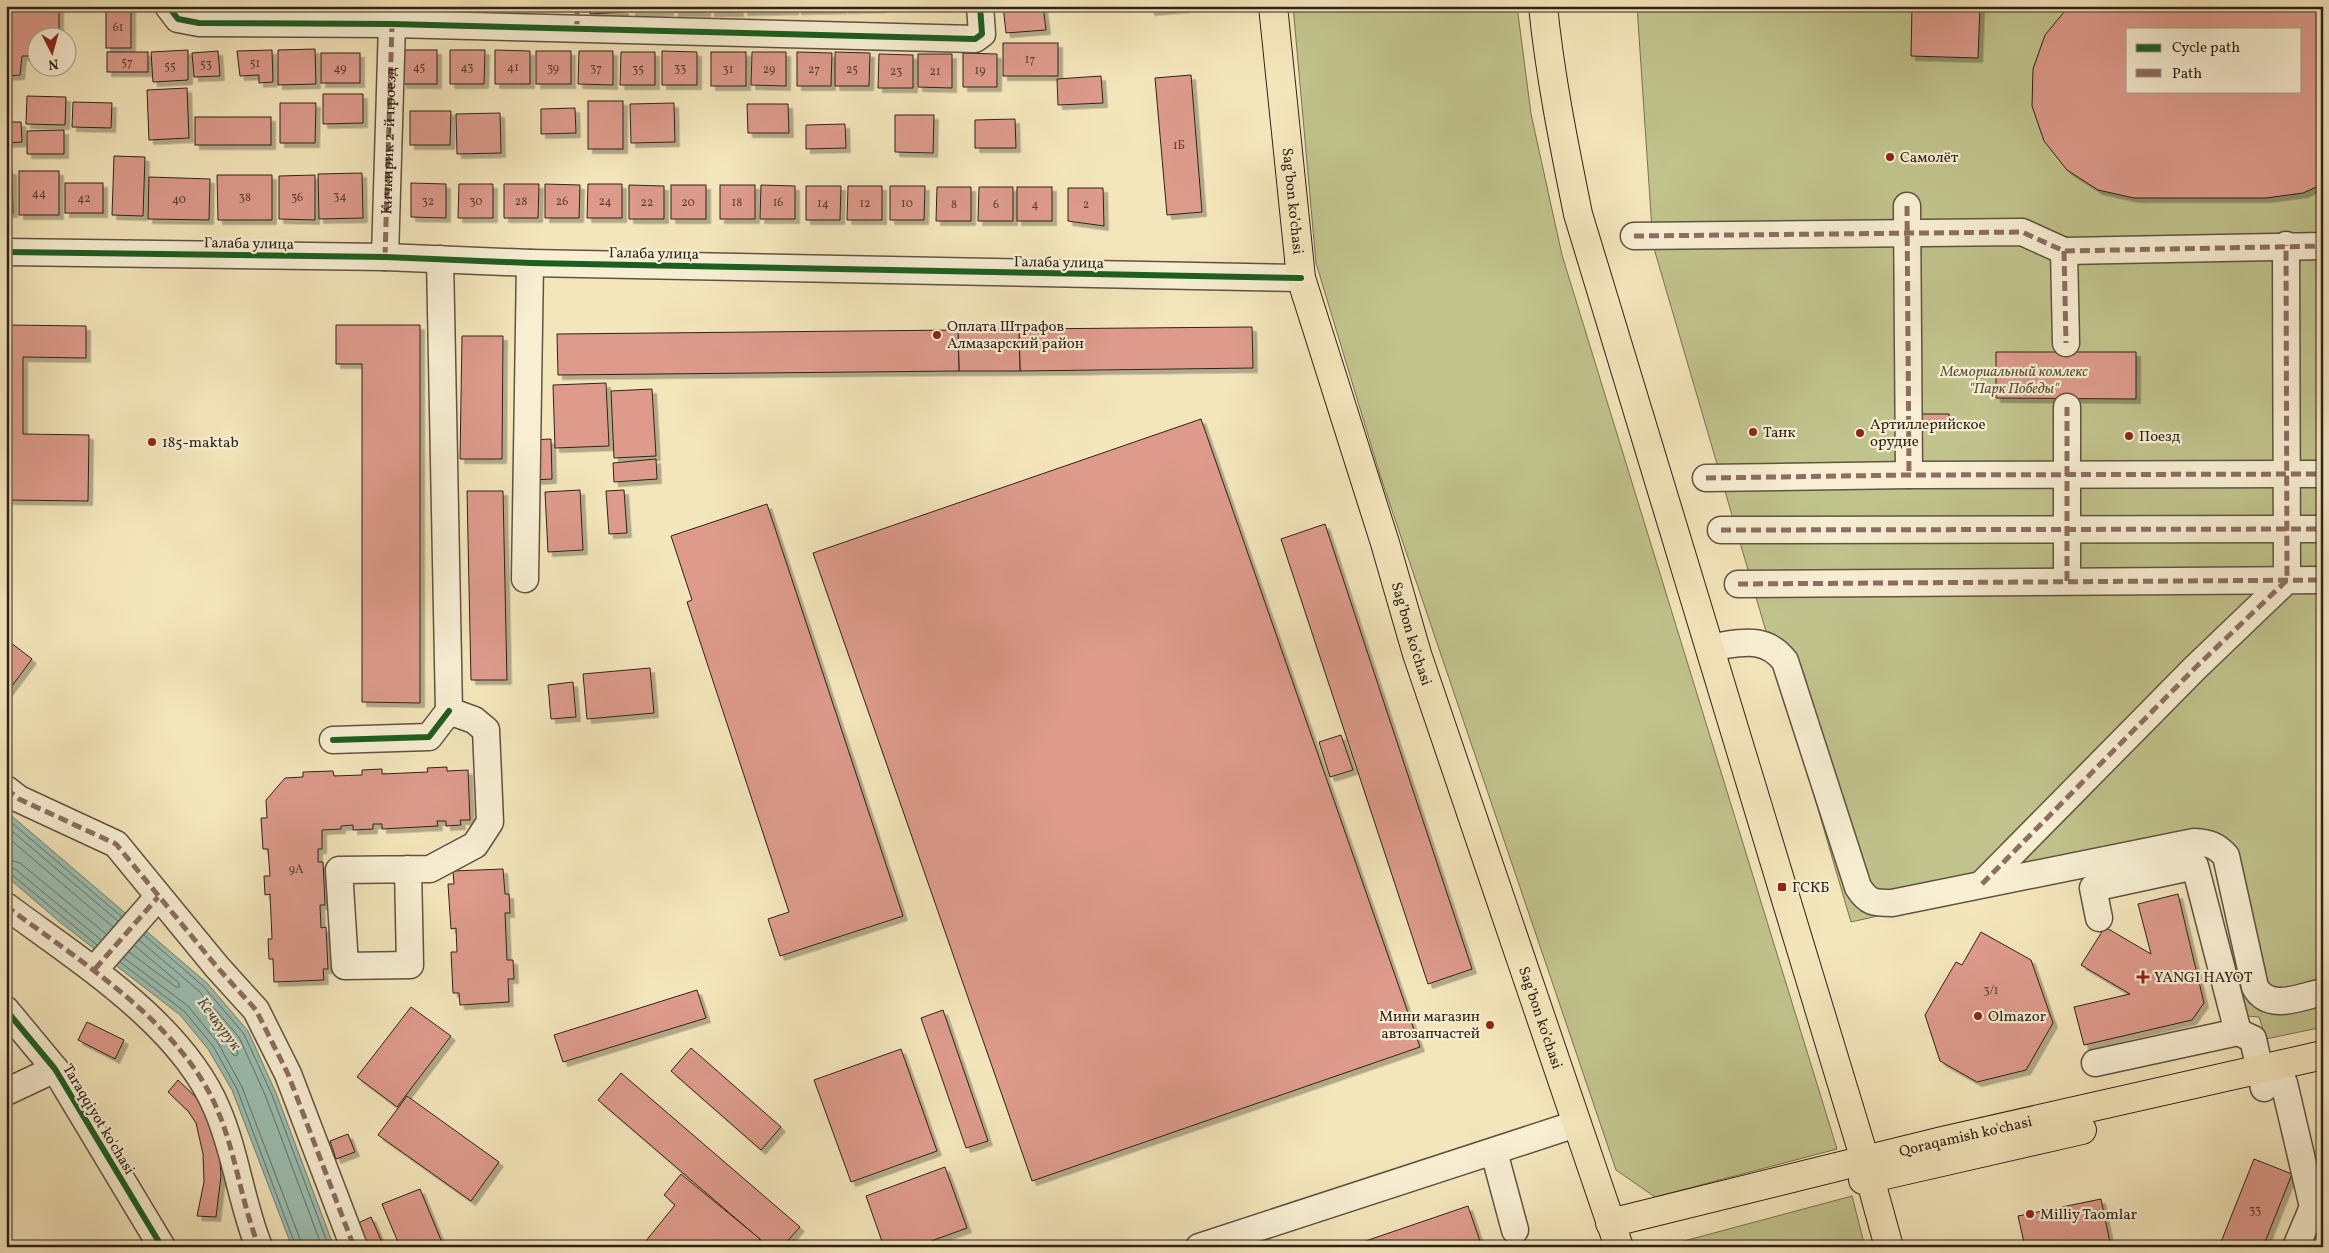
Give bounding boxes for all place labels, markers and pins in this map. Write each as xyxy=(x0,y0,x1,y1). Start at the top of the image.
place label: Самолёт xyxy=(1900,148,1959,169)
marker: Самолёт xyxy=(1884,151,1896,163)
place label: Оплата Штрафов Aлмазарский район xyxy=(947,317,1084,355)
marker: Оплата Штрафов Aлмазарский район xyxy=(931,329,943,341)
place label: Артиллерийское орудие xyxy=(1870,415,1986,453)
place label: Танк xyxy=(1763,423,1795,444)
marker: Танк xyxy=(1747,426,1759,438)
marker: Артиллерийское орудие xyxy=(1854,427,1866,439)
place label: Поезд xyxy=(2139,427,2181,448)
marker: Поезд xyxy=(2123,430,2135,442)
place label: 185-maktab xyxy=(162,433,239,454)
marker: 185-maktab xyxy=(146,436,158,448)
place label: ГСКБ xyxy=(1792,878,1830,899)
marker: ГСКБ xyxy=(1776,881,1788,893)
place label: YANGI HAYOT xyxy=(2154,968,2253,989)
marker: YANGI HAYOT xyxy=(2136,970,2150,984)
place label: Мини магазин автозапчастей xyxy=(1379,1007,1480,1045)
place label: Olmazor xyxy=(1988,1007,2046,1028)
marker: Olmazor xyxy=(1972,1010,1984,1022)
marker: Мини магазин автозапчастей xyxy=(1484,1019,1496,1031)
place label: Milliy Taomlar xyxy=(2040,1205,2137,1226)
marker: Milliy Taomlar xyxy=(2024,1208,2036,1220)

